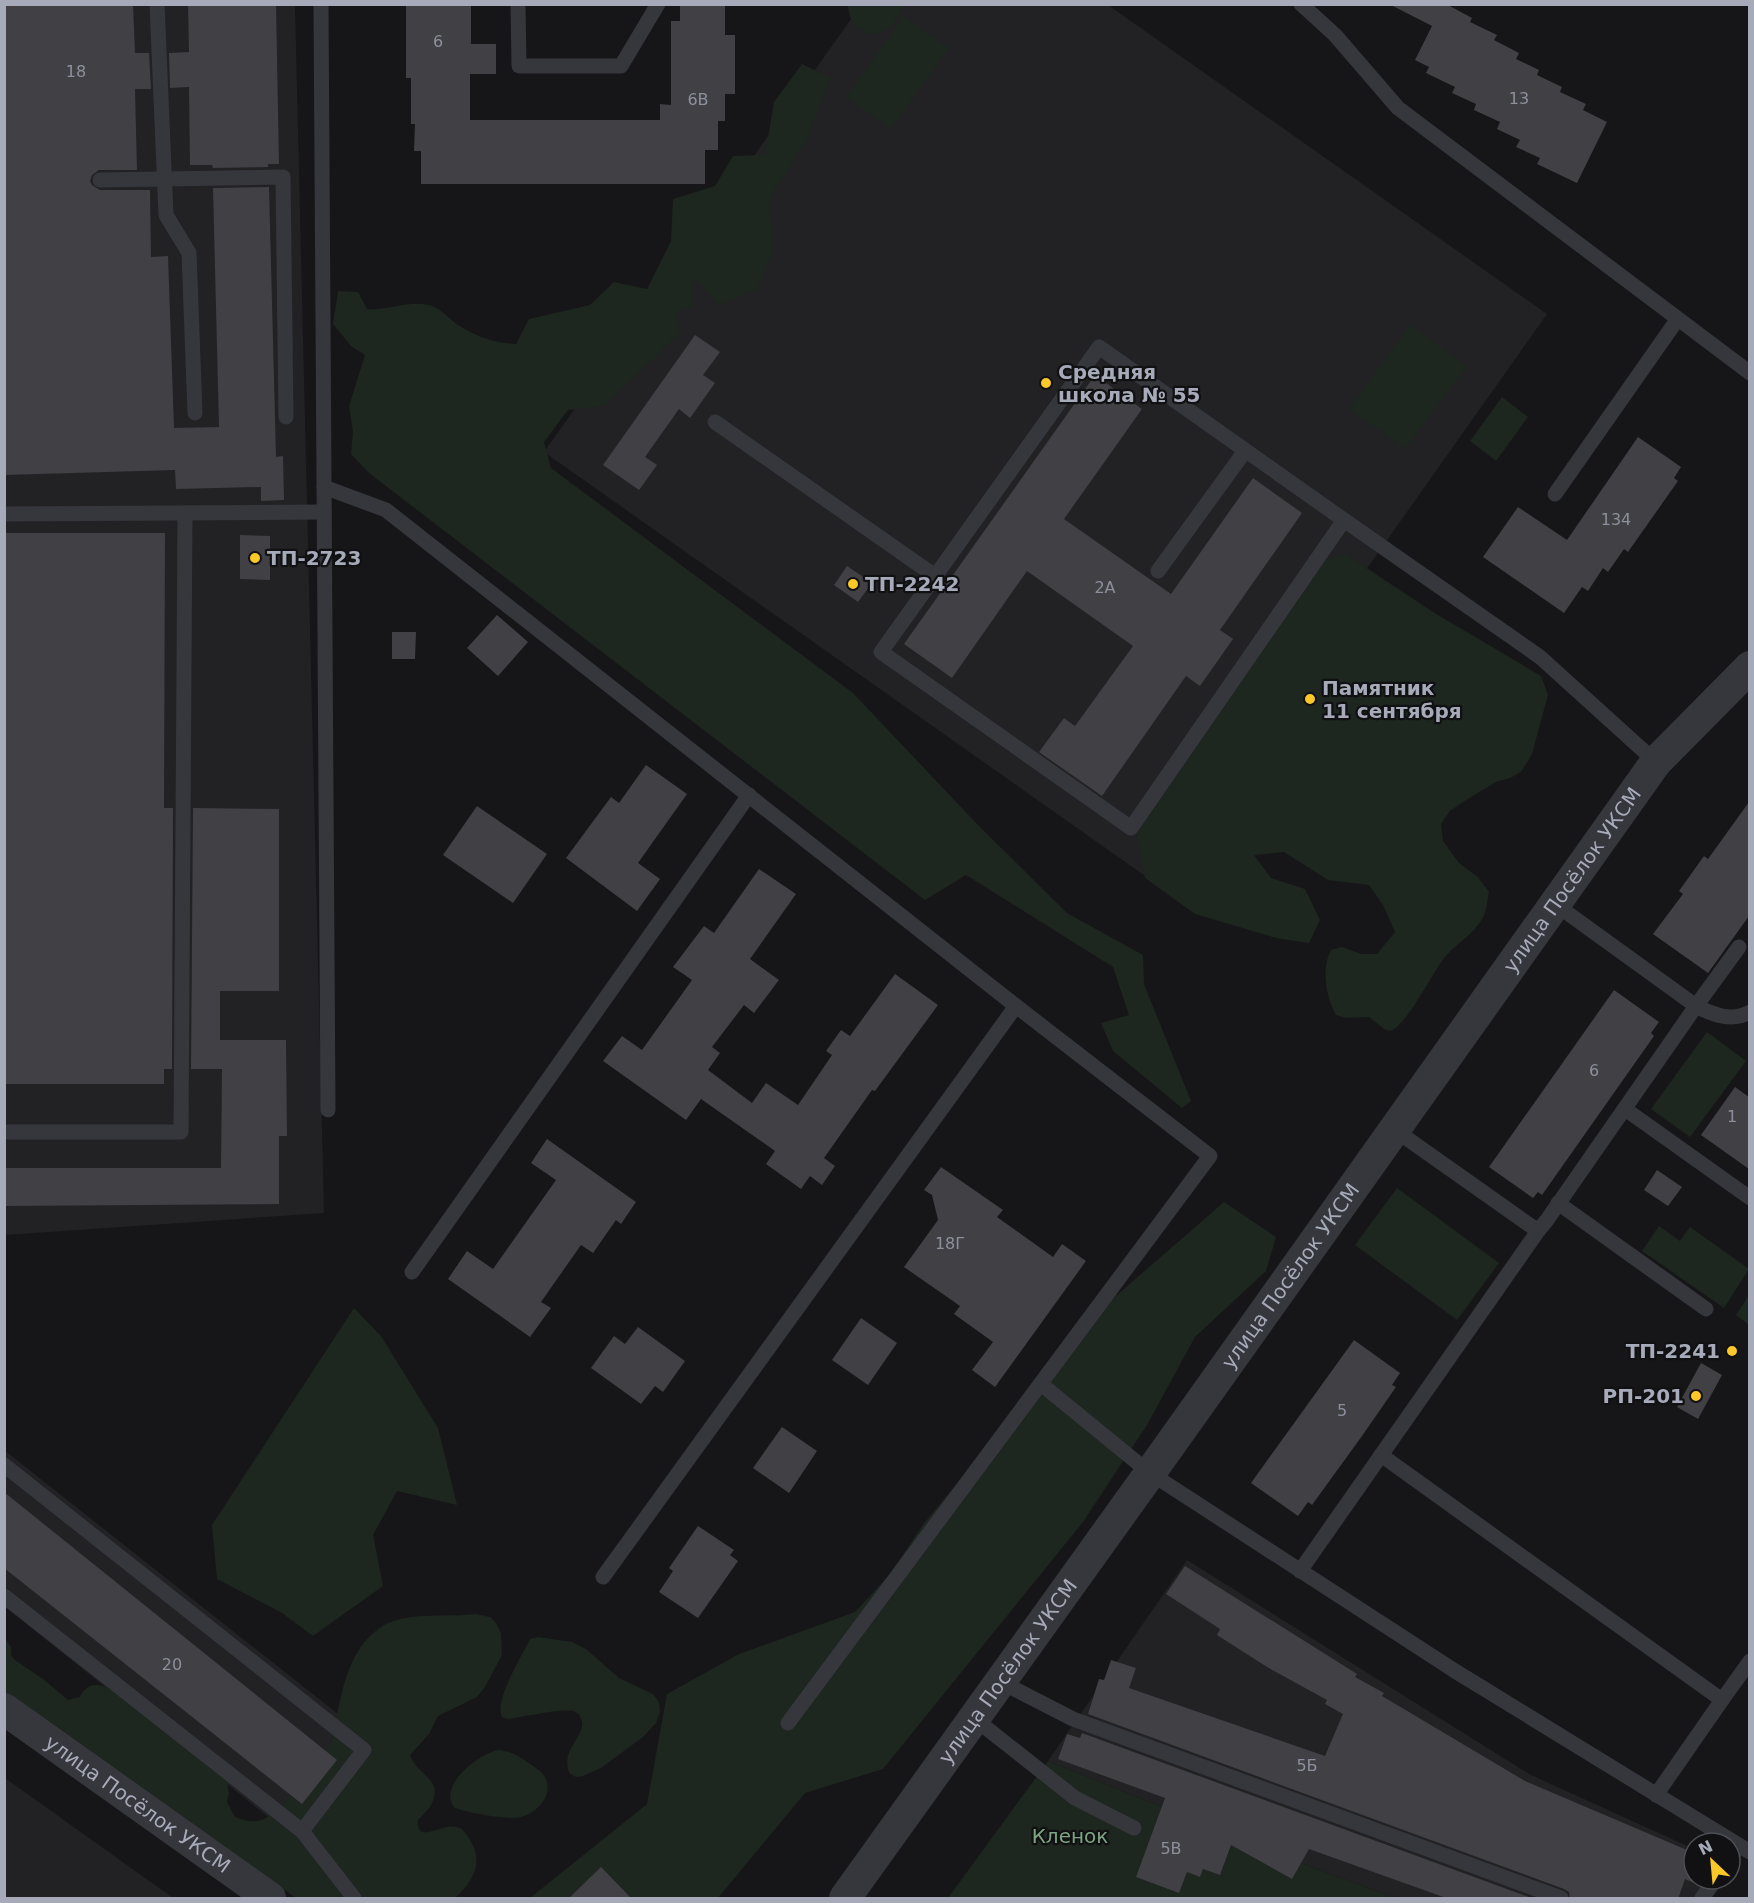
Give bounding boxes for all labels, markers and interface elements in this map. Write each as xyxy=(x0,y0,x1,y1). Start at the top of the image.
house number: 6 xyxy=(433,32,443,51)
house number: 18 xyxy=(66,62,86,81)
house number: 13 xyxy=(1509,89,1529,108)
house number: 6В xyxy=(687,90,709,109)
place label: Средняя школа № 55 xyxy=(1058,360,1201,407)
marker: Средняя школа № 55 xyxy=(1039,376,1053,390)
house number: 134 xyxy=(1601,510,1631,529)
place label: ТП-2723 xyxy=(267,546,361,570)
marker: ТП-2723 xyxy=(248,551,262,565)
place label: ТП-2242 xyxy=(865,572,959,596)
marker: ТП-2242 xyxy=(846,577,860,591)
house number: 2А xyxy=(1094,578,1116,597)
place label: Памятник 11 сентября xyxy=(1322,676,1462,723)
marker: Памятник 11 сентября xyxy=(1303,692,1317,706)
street label: улица Посёлок УКСМ xyxy=(1498,783,1646,977)
house number: 6 xyxy=(1589,1061,1599,1080)
house number: 1 xyxy=(1727,1107,1737,1126)
street label: улица Посёлок УКСМ xyxy=(1216,1179,1364,1373)
house number: 18Г xyxy=(935,1234,965,1253)
place label: ТП-2241 xyxy=(1626,1339,1720,1363)
marker: ТП-2241 xyxy=(1725,1344,1739,1358)
place label: РП-201 xyxy=(1603,1384,1684,1408)
marker: РП-201 xyxy=(1689,1389,1703,1403)
house number: 5 xyxy=(1337,1401,1347,1420)
street label: улица Посёлок УКСМ xyxy=(933,1574,1082,1768)
house number: 20 xyxy=(162,1655,182,1674)
street label: улица Посёлок УКСМ xyxy=(40,1730,235,1878)
house number: 5Б xyxy=(1296,1756,1318,1775)
park label: Кленок xyxy=(1032,1824,1108,1848)
north arrow xyxy=(1682,1831,1742,1891)
text: N xyxy=(1695,1836,1716,1859)
house number: 5В xyxy=(1160,1839,1182,1858)

